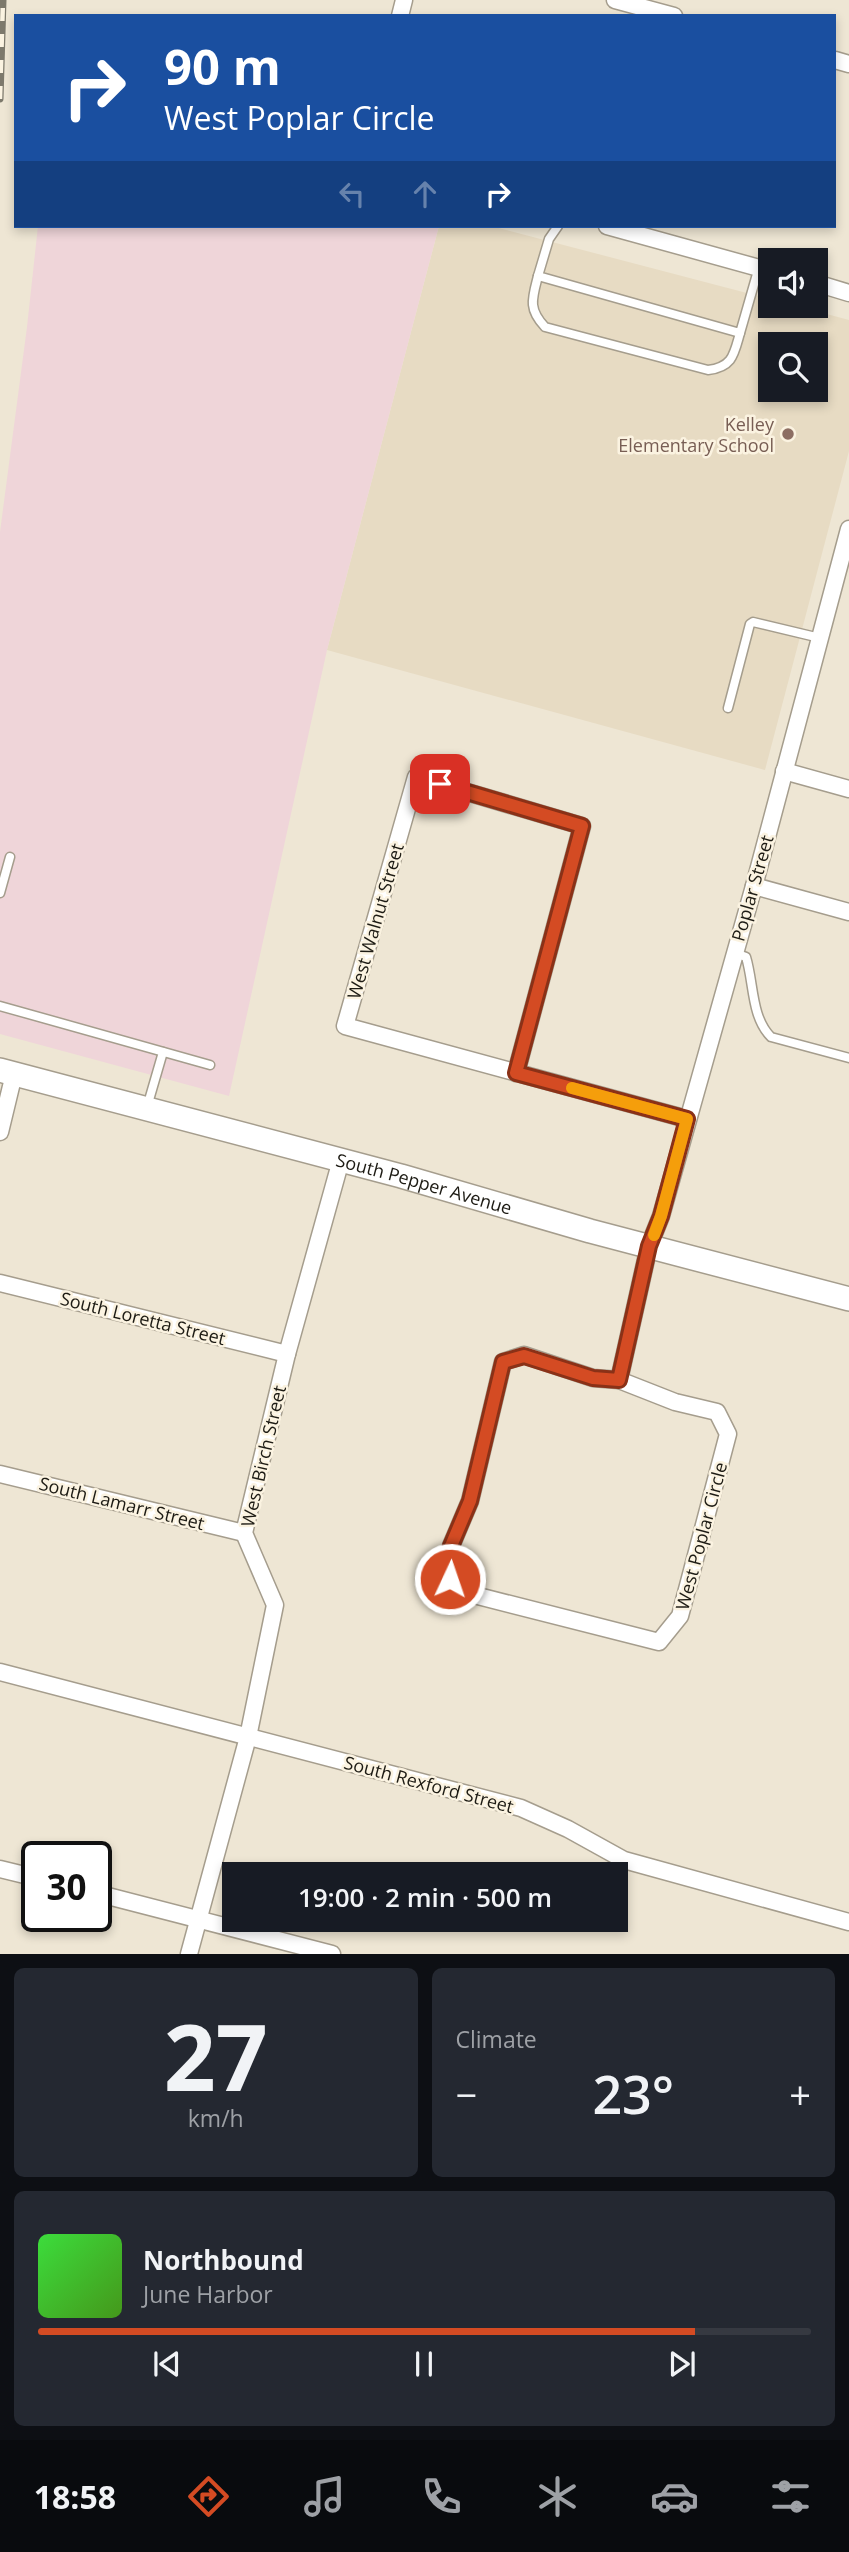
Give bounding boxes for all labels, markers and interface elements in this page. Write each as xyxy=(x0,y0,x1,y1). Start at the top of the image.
text: 90 m xyxy=(164,33,281,99)
icon: right xyxy=(49,42,140,133)
text: West Poplar Circle xyxy=(164,96,435,139)
icon: left xyxy=(333,175,371,213)
icon: ahead xyxy=(406,175,444,213)
icon: right xyxy=(479,175,517,213)
map controls xyxy=(758,248,828,402)
button: sound xyxy=(758,248,828,318)
button: search xyxy=(758,332,828,402)
place label: Kelley Elementary School xyxy=(618,412,775,457)
marker: Kelley Elementary School xyxy=(780,426,796,442)
pin xyxy=(410,754,470,814)
icon: arrive xyxy=(421,765,459,803)
street label: Poplar Street xyxy=(725,832,779,944)
street label: West Walnut Street xyxy=(341,840,409,1002)
street label: South Pepper Avenue xyxy=(334,1147,515,1220)
street label: South Loretta Street xyxy=(58,1286,228,1350)
street label: West Birch Street xyxy=(235,1383,291,1529)
street label: West Poplar Circle xyxy=(670,1459,732,1613)
street label: South Lamarr Street xyxy=(37,1471,207,1535)
position arrow xyxy=(413,1542,487,1616)
street label: South Rexford Street xyxy=(342,1750,516,1818)
speed limit sign: 30 xyxy=(21,1841,112,1932)
text: 19:00 · 2 min · 500 m xyxy=(298,1879,552,1915)
text: 27 xyxy=(164,1994,268,2118)
text: Climate xyxy=(456,2023,537,2055)
text: 23° xyxy=(592,2058,674,2129)
text: − xyxy=(456,2068,477,2120)
text: + xyxy=(789,2068,811,2120)
text: km/h xyxy=(188,2102,244,2134)
text: Northbound xyxy=(143,2242,304,2278)
text: June Harbor xyxy=(143,2278,273,2310)
icon: previous xyxy=(148,2345,186,2383)
icon: pause xyxy=(405,2345,443,2383)
icon: next xyxy=(663,2345,701,2383)
icon: directions xyxy=(184,2472,233,2521)
icon: music xyxy=(300,2472,349,2521)
icon: phone xyxy=(417,2472,466,2521)
icon: climate xyxy=(533,2472,582,2521)
icon: car xyxy=(650,2472,699,2521)
icon: filters xyxy=(766,2472,815,2521)
text: 18:58 xyxy=(34,2475,116,2518)

